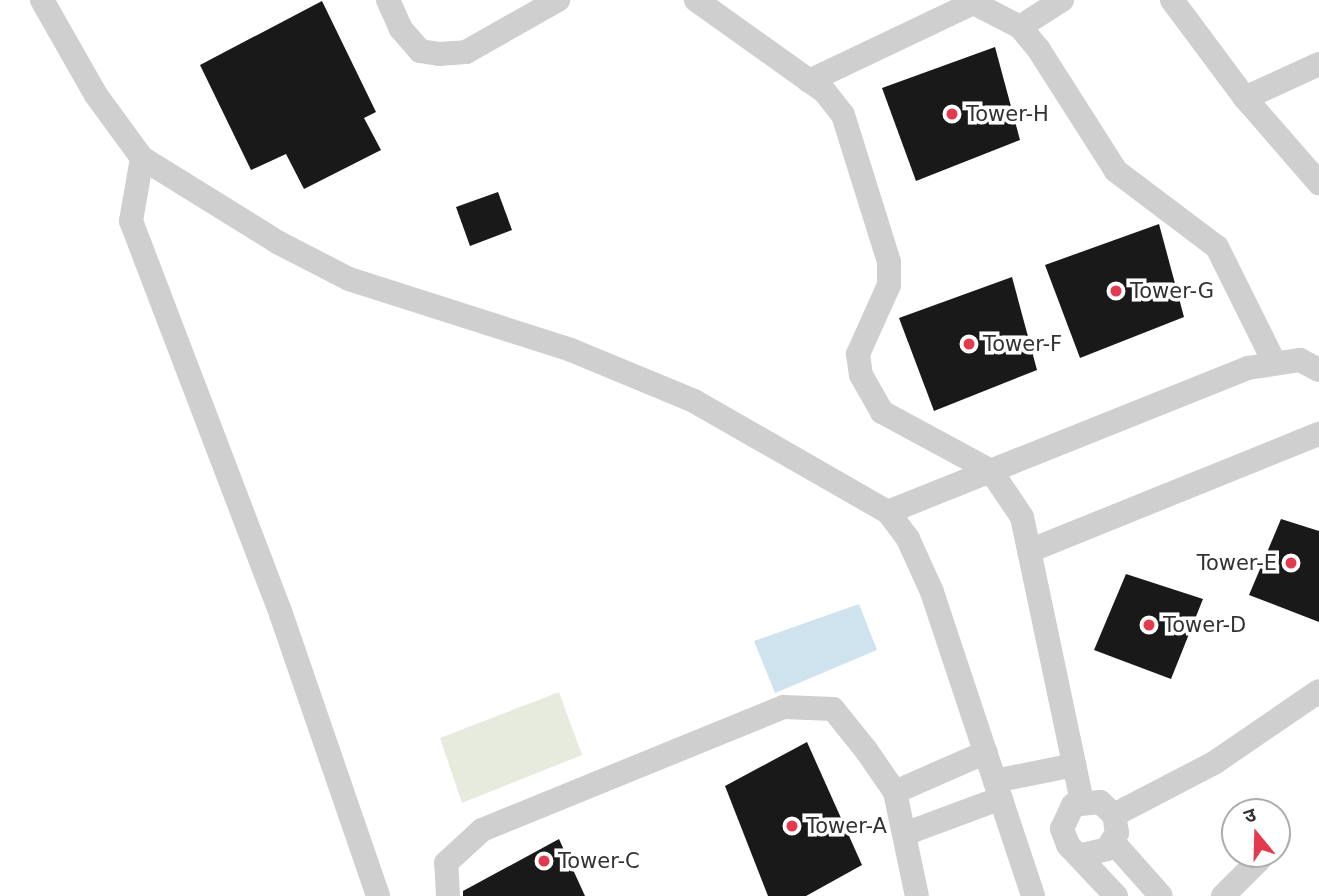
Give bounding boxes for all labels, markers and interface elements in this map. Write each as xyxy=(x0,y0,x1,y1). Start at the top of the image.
place label: Tower-H xyxy=(966,101,1049,127)
marker: Tower-H xyxy=(944,106,960,122)
place label: Tower-G xyxy=(1130,278,1214,304)
marker: Tower-G xyxy=(1108,283,1124,299)
place label: Tower-F xyxy=(983,331,1062,357)
marker: Tower-F xyxy=(961,336,977,352)
place label: Tower-E xyxy=(1197,550,1277,576)
marker: Tower-E xyxy=(1283,555,1299,571)
place label: Tower-D xyxy=(1163,612,1246,638)
marker: Tower-D xyxy=(1141,617,1157,633)
north arrow xyxy=(1221,798,1291,868)
text: उ xyxy=(1241,803,1259,827)
place label: Tower-A xyxy=(806,813,887,839)
marker: Tower-A xyxy=(784,818,800,834)
place label: Tower-C xyxy=(558,848,640,874)
marker: Tower-C xyxy=(536,853,552,869)

